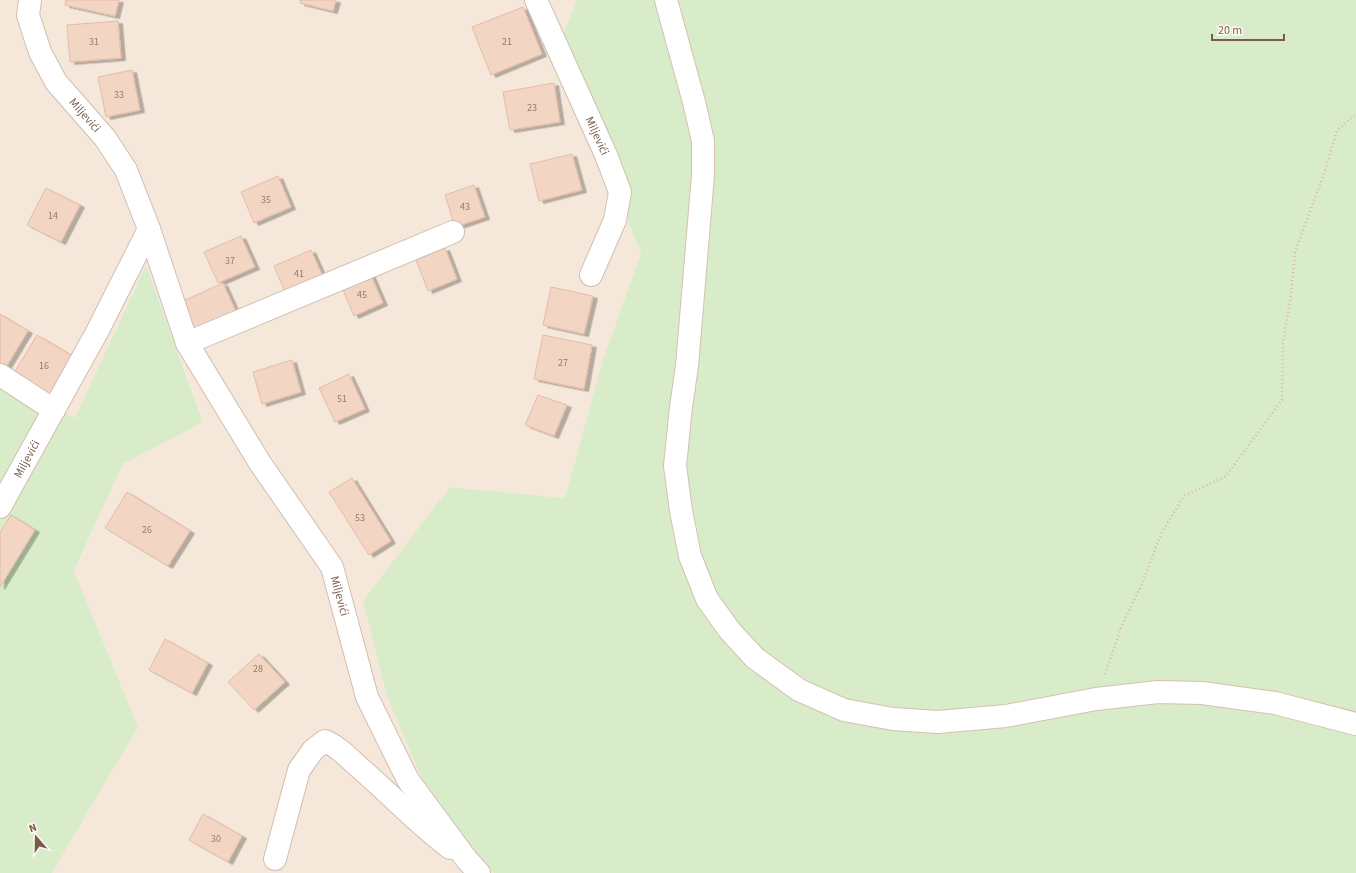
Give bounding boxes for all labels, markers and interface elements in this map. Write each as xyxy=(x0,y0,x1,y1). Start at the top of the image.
scale bar xyxy=(1212,16,1284,42)
text: 20 m xyxy=(1218,22,1242,39)
house number: 31 xyxy=(89,35,99,49)
house number: 21 xyxy=(502,35,512,49)
house number: 33 xyxy=(114,88,124,102)
street label: Miljevići xyxy=(65,94,104,136)
house number: 23 xyxy=(527,101,537,115)
street label: Miljevići xyxy=(581,114,613,158)
house number: 35 xyxy=(261,193,271,207)
house number: 43 xyxy=(460,200,470,214)
house number: 14 xyxy=(48,209,58,223)
house number: 37 xyxy=(225,254,235,268)
house number: 41 xyxy=(294,267,304,281)
house number: 45 xyxy=(357,288,367,302)
house number: 27 xyxy=(558,356,568,370)
house number: 16 xyxy=(39,359,49,373)
house number: 51 xyxy=(337,392,347,406)
street label: Miljevići xyxy=(10,437,44,481)
house number: 53 xyxy=(355,511,365,525)
house number: 26 xyxy=(142,523,152,537)
street label: Miljevići xyxy=(326,574,353,618)
house number: 28 xyxy=(253,662,263,676)
north arrow xyxy=(16,817,56,857)
text: N xyxy=(27,820,39,836)
house number: 30 xyxy=(211,832,221,846)

